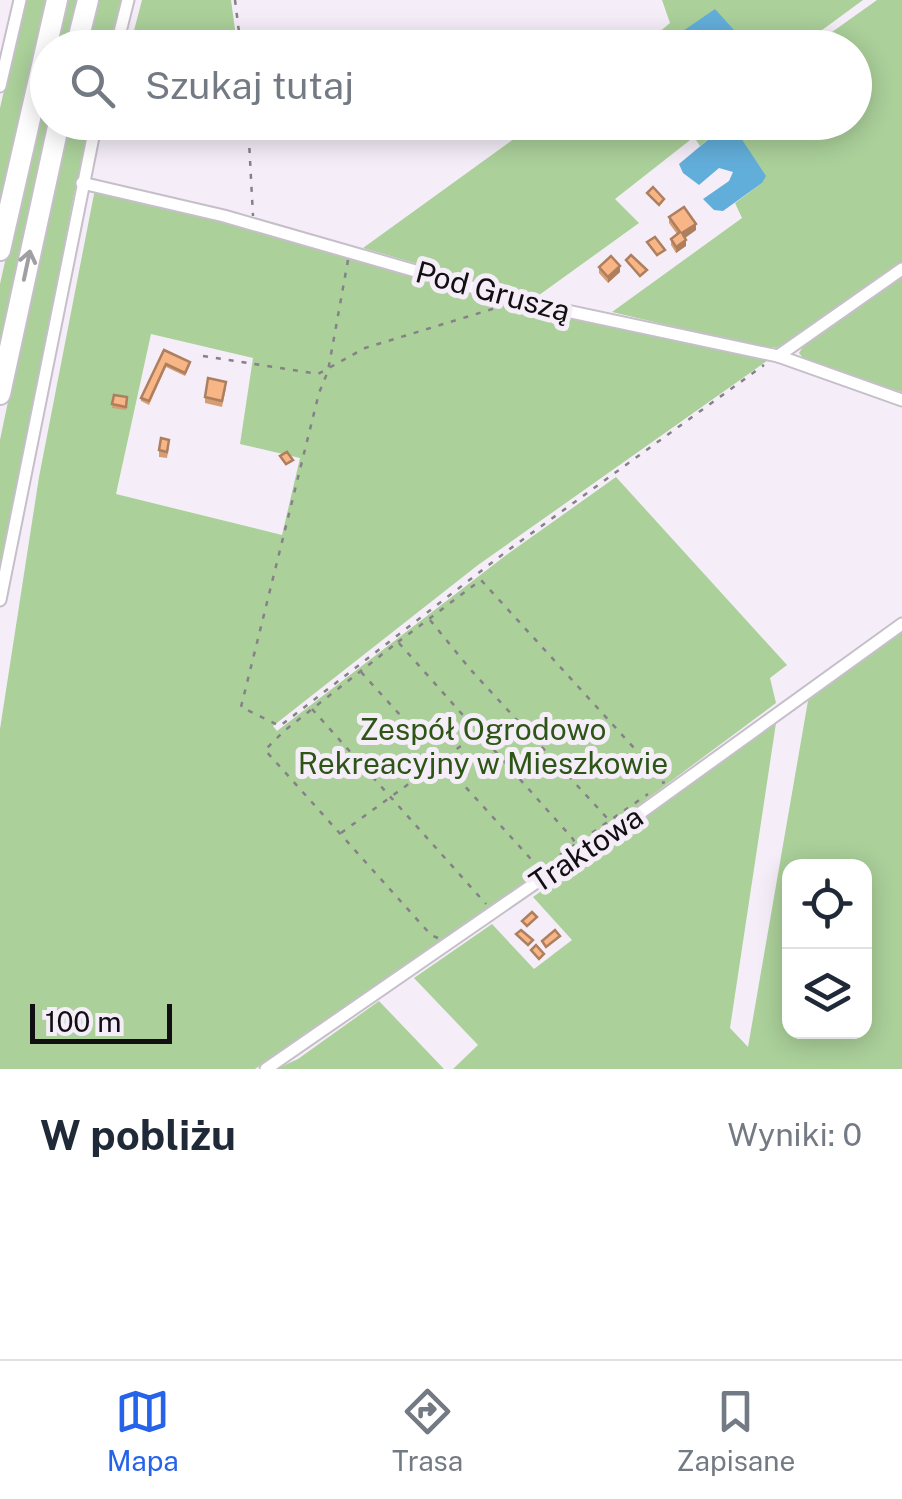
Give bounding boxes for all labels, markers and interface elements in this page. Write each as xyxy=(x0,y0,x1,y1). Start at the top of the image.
search box xyxy=(30,30,872,140)
icon: search xyxy=(65,58,120,113)
text: Szukaj tutaj xyxy=(145,63,354,108)
one-way arrow xyxy=(19,250,38,282)
street label: Pod Gruszą xyxy=(412,253,574,329)
park label: Zespół Ogrodowo Rekreacyjny w Mieszkowie xyxy=(298,711,668,781)
street label: Traktowa xyxy=(523,798,649,900)
map controls xyxy=(782,859,872,1039)
button: locate xyxy=(782,859,872,949)
button: layers xyxy=(782,949,872,1039)
scale bar xyxy=(30,999,172,1044)
text: 100 m xyxy=(45,1005,122,1038)
text: W pobliżu xyxy=(40,1110,236,1159)
text: Wyniki: 0 xyxy=(728,1116,862,1153)
tab: Mapa xyxy=(107,1384,179,1477)
tab: Trasa xyxy=(392,1384,463,1477)
tab: Zapisane xyxy=(677,1384,795,1477)

